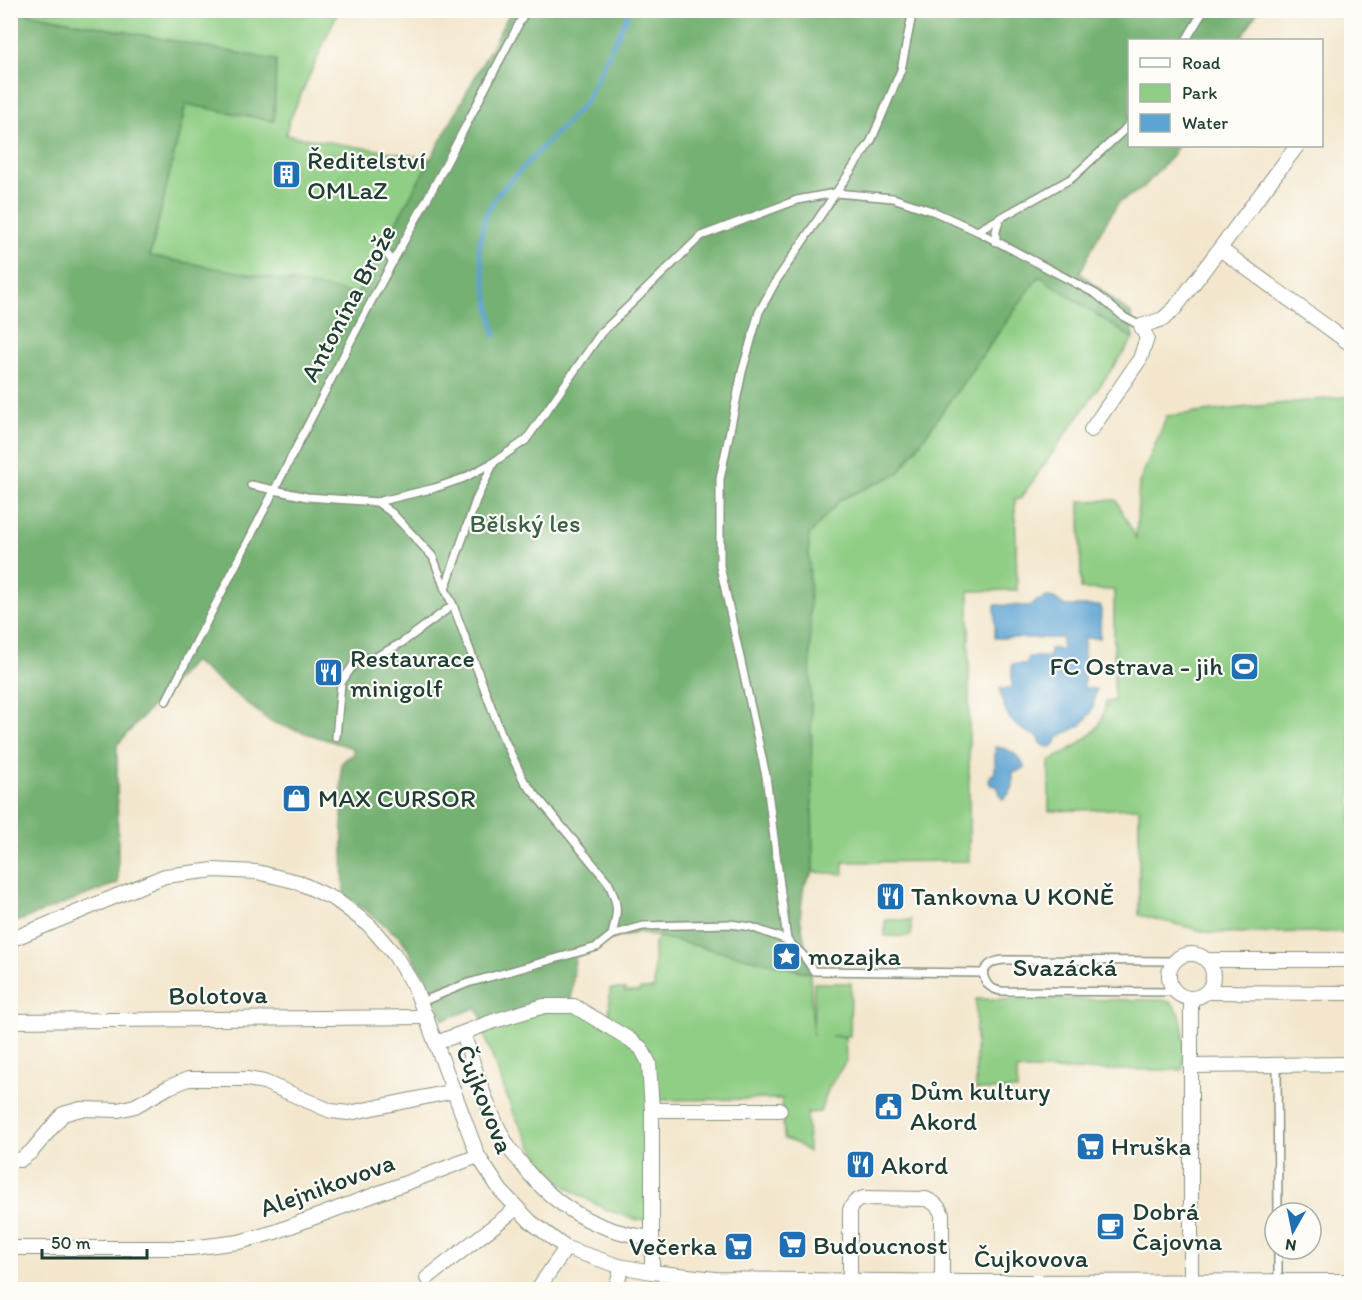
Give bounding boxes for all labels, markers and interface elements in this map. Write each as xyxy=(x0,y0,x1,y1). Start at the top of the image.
legend xyxy=(1128,39,1323,147)
text: Road xyxy=(1182,52,1221,74)
text: Park xyxy=(1182,82,1217,104)
text: Water xyxy=(1182,112,1228,134)
place label: Ředitelství OMLaZ xyxy=(307,144,426,206)
building icon: Ředitelství OMLaZ xyxy=(270,159,302,191)
street label: Antonína Brože xyxy=(293,219,403,387)
park label: Bělský les xyxy=(470,507,580,539)
place label: Restaurace minigolf xyxy=(350,642,475,704)
place label: FC Ostrava - jih xyxy=(1049,650,1223,682)
sports icon: FC Ostrava - jih xyxy=(1228,650,1260,682)
restaurant icon: Restaurace minigolf xyxy=(313,657,345,689)
shop icon: MAX CURSOR xyxy=(281,782,313,814)
place label: MAX CURSOR xyxy=(318,782,476,814)
restaurant icon: Tankovna U KONĚ xyxy=(874,880,906,912)
place label: Tankovna U KONĚ xyxy=(911,880,1114,912)
place icon: mozajka xyxy=(771,940,803,972)
place label: mozajka xyxy=(808,940,902,972)
street label: Svazácká xyxy=(1013,951,1118,983)
street label: Bolotova xyxy=(168,978,268,1012)
street label: Čujkovova xyxy=(449,1040,521,1159)
place label: Dům kultury Akord xyxy=(910,1075,1050,1137)
public building icon: Dům kultury Akord xyxy=(873,1090,905,1122)
supermarket icon: Hruška xyxy=(1074,1130,1106,1162)
place label: Hruška xyxy=(1111,1130,1192,1162)
street label: Alejnikovova xyxy=(255,1146,399,1224)
restaurant icon: Akord xyxy=(844,1149,876,1181)
place label: Akord xyxy=(881,1149,948,1181)
place label: Dobrá Čajovna xyxy=(1132,1195,1223,1257)
north arrow xyxy=(1263,1201,1323,1261)
cafe icon: Dobrá Čajovna xyxy=(1095,1210,1127,1242)
scale bar xyxy=(42,1222,147,1260)
supermarket icon: Budoucnost xyxy=(776,1229,808,1261)
place label: Budoucnost xyxy=(813,1229,948,1261)
place label: Večerka xyxy=(629,1230,717,1262)
supermarket icon: Večerka xyxy=(722,1230,754,1262)
text: 50 m xyxy=(51,1232,91,1254)
text: N xyxy=(1284,1235,1298,1256)
street label: Čujkovova xyxy=(974,1242,1089,1274)

